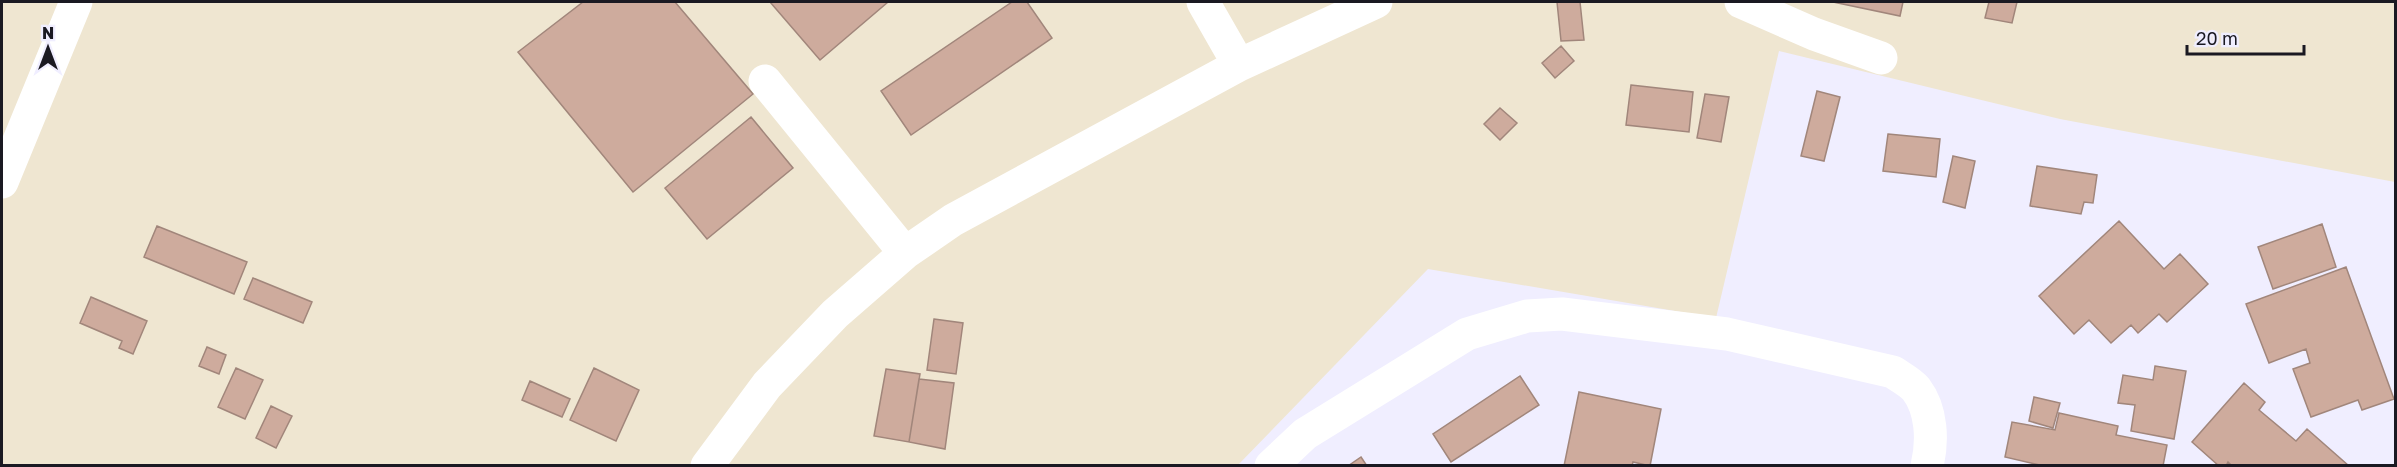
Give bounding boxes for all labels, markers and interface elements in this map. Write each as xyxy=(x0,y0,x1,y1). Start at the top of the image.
north arrow xyxy=(18,18,78,78)
scale bar xyxy=(2187,18,2304,56)
text: N xyxy=(42,23,54,43)
text: 20 m xyxy=(2196,27,2238,49)

